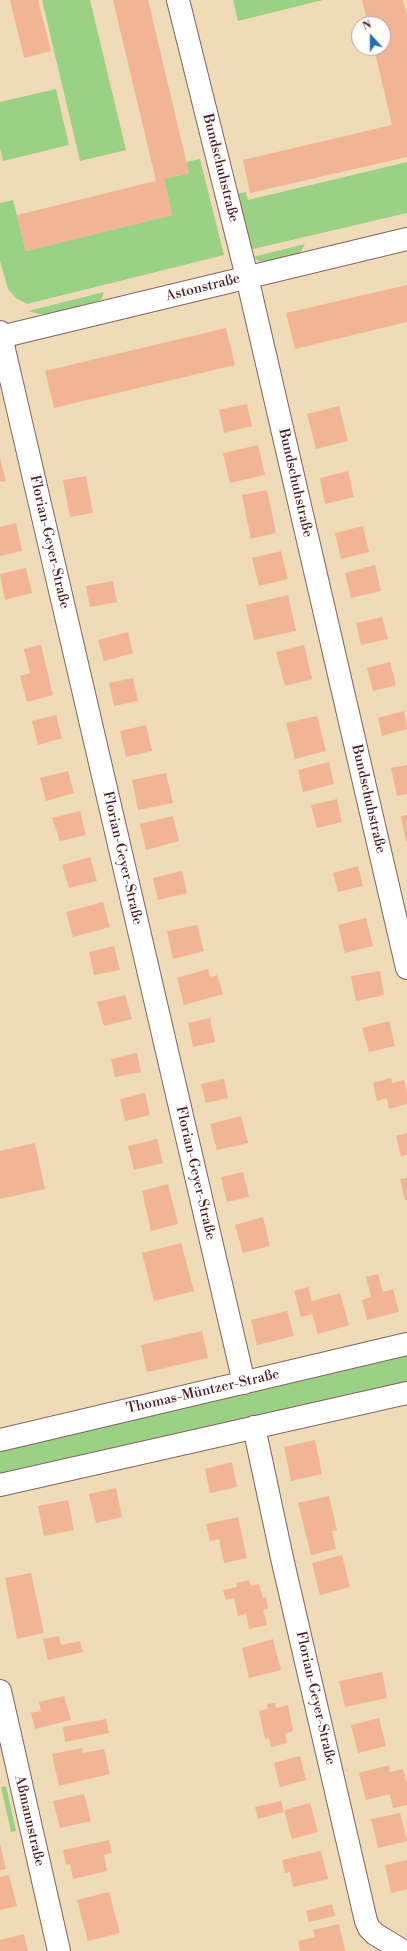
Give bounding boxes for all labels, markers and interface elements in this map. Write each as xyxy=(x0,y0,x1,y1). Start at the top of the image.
north arrow xyxy=(351,16,391,56)
text: N xyxy=(360,18,374,34)
street label: Bundschuhstraße xyxy=(198,112,242,224)
street label: Astonstraße xyxy=(164,271,242,305)
street label: Bundschuhstraße xyxy=(274,427,316,539)
street label: Florian-Geyer-Straße xyxy=(25,474,73,610)
street label: Bundschuhstraße xyxy=(347,743,389,855)
street label: Florian-Geyer-Straße xyxy=(98,790,146,926)
street label: Florian-Geyer-Straße xyxy=(171,1105,219,1241)
street label: Thomas-Müntzer-Straße xyxy=(125,1366,281,1418)
street label: Florian-Geyer-Straße xyxy=(291,1630,339,1766)
street label: Aßmannstraße xyxy=(10,1774,48,1868)

